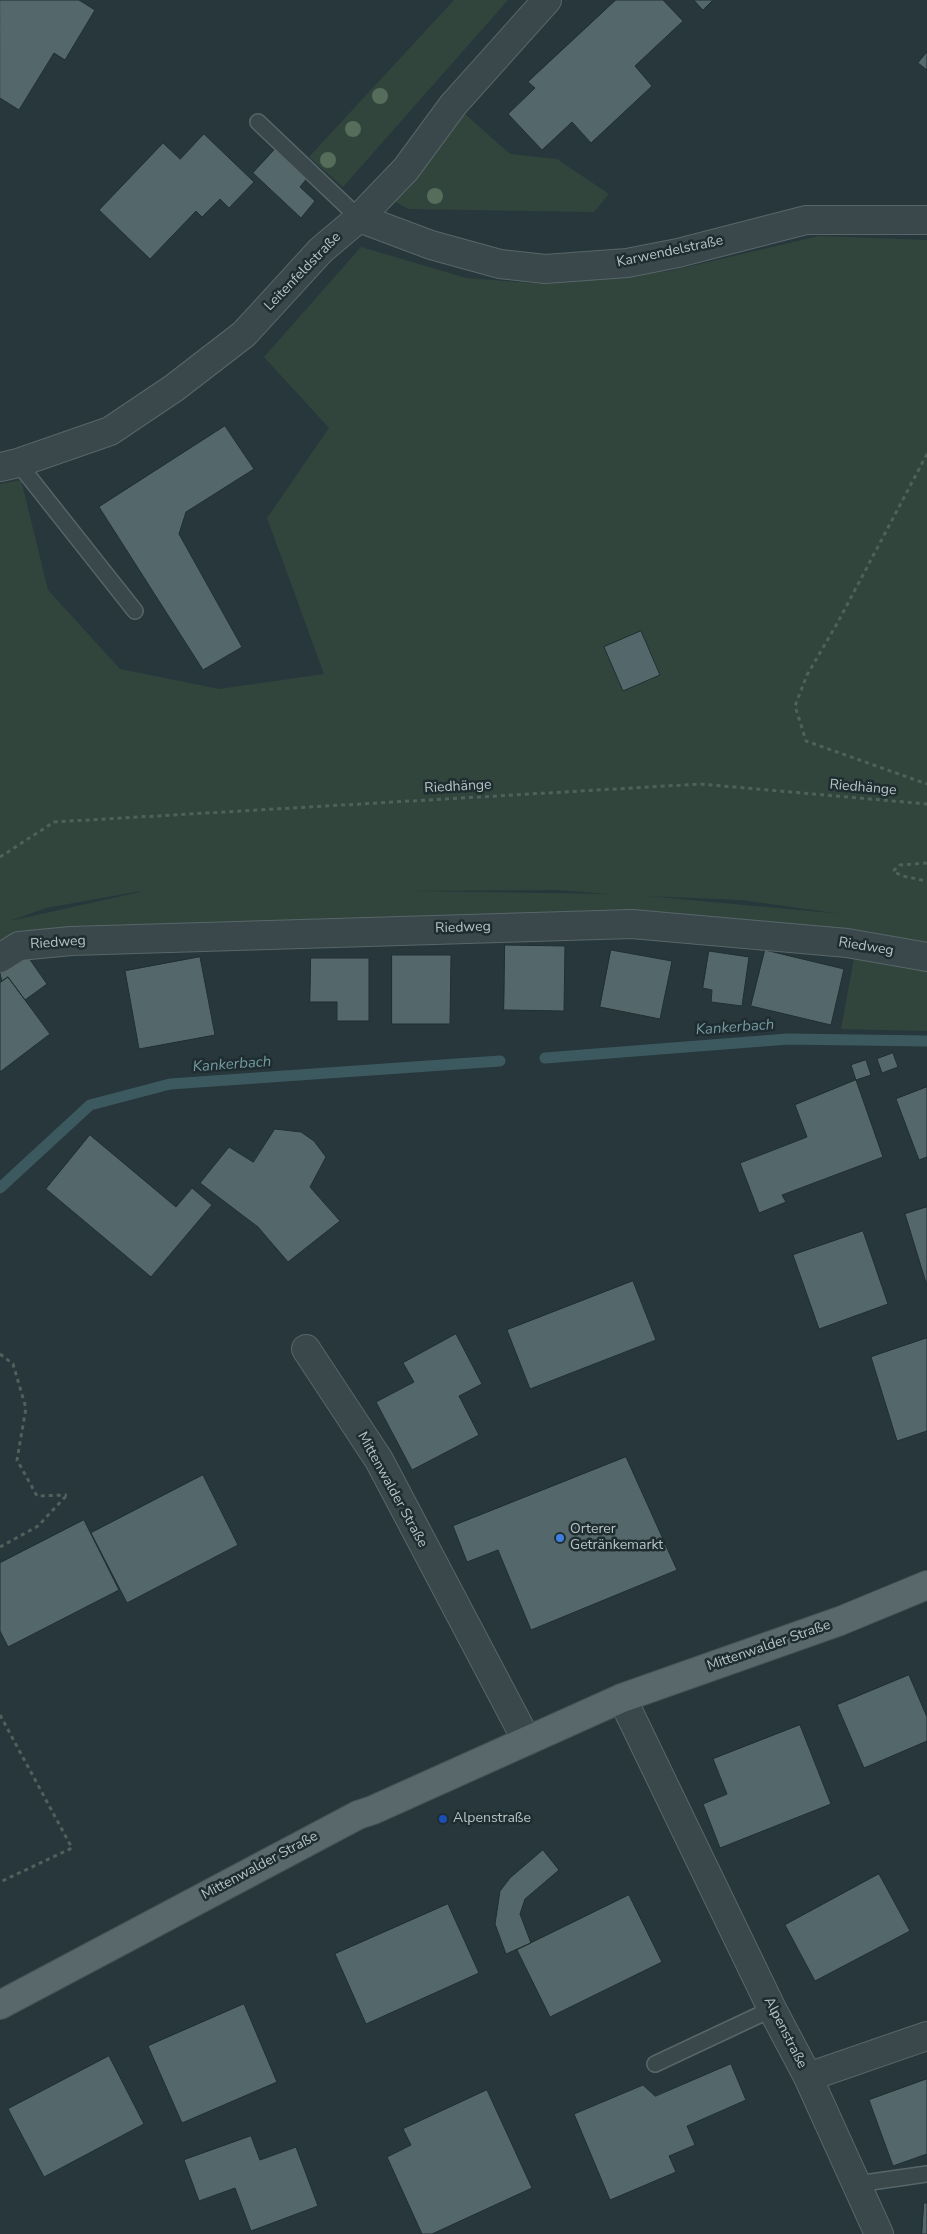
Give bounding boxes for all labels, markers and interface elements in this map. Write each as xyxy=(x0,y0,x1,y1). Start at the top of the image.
street label: Leitenfeldstraße xyxy=(261,229,345,315)
street label: Karwendelstraße xyxy=(615,233,725,271)
street label: Riedhänge xyxy=(424,777,492,797)
street label: Riedhänge xyxy=(829,777,897,799)
street label: Riedweg xyxy=(435,919,491,937)
street label: Riedweg xyxy=(30,933,86,953)
street label: Riedweg xyxy=(837,934,895,960)
water label: Kankerbach xyxy=(695,1016,775,1040)
water label: Kankerbach xyxy=(192,1053,272,1077)
street label: Mittenwalder Straße xyxy=(353,1429,431,1551)
place label: Orterer Getränkemarkt xyxy=(570,1522,663,1554)
marker: Orterer Getränkemarkt xyxy=(554,1532,566,1544)
street label: Mittenwalder Straße xyxy=(705,1617,833,1675)
place label: Alpenstraße xyxy=(453,1811,531,1827)
marker: Alpenstraße xyxy=(437,1813,449,1825)
street label: Mittenwalder Straße xyxy=(199,1828,321,1904)
street label: Alpenstraße xyxy=(760,1994,810,2072)

